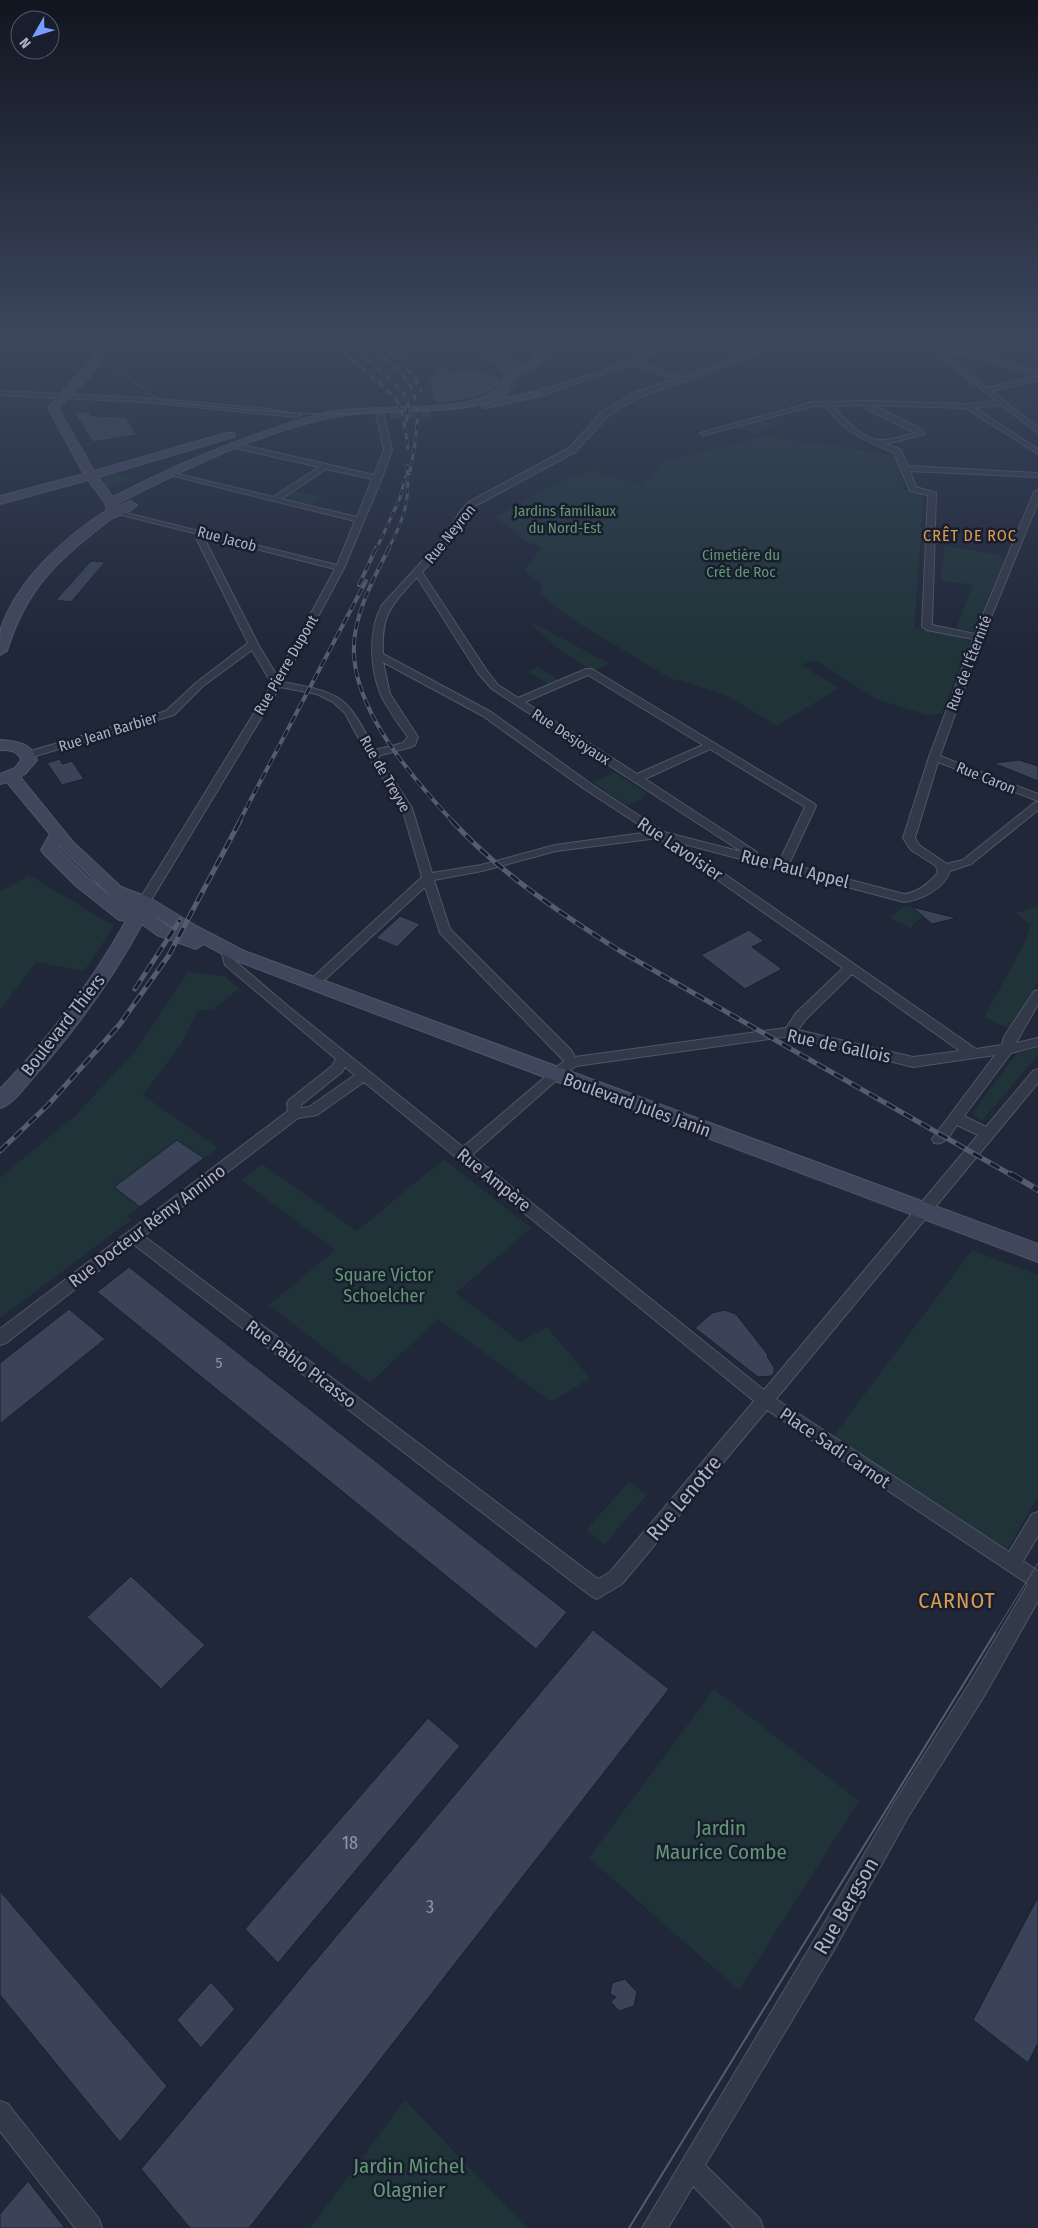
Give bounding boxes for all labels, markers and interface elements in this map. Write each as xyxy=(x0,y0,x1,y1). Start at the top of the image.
north arrow xyxy=(10,10,60,60)
text: N xyxy=(16,34,35,51)
street label: Rue Neyron xyxy=(421,501,479,567)
park label: Jardins familiaux du Nord-Est xyxy=(514,502,617,537)
street label: Rue Jacob xyxy=(195,522,259,556)
district label: CRÊT DE ROC xyxy=(923,526,1017,545)
park label: Cimetière du Crêt de Roc xyxy=(702,546,780,581)
street label: Rue Pierre Dupont xyxy=(250,612,322,718)
street label: Rue de l'Éternité xyxy=(943,613,995,713)
street label: Rue Desjoyaux xyxy=(529,705,614,769)
street label: Rue Jean Barbier xyxy=(56,708,160,756)
street label: Rue de Treyve xyxy=(356,733,414,815)
street label: Rue Caron xyxy=(954,758,1018,798)
street label: Rue Lavoisier xyxy=(633,812,727,886)
street label: Rue Paul Appel xyxy=(739,845,851,893)
street label: Boulevard Thiers xyxy=(16,969,110,1080)
street label: Rue de Gallois xyxy=(785,1024,893,1068)
street label: Boulevard Jules Janin xyxy=(560,1068,714,1142)
street label: Rue Ampère xyxy=(453,1144,536,1217)
street label: Rue Docteur Rémy Annino xyxy=(64,1160,230,1292)
park label: Square Victor Schoelcher xyxy=(335,1264,434,1307)
street label: Rue Pablo Picasso xyxy=(242,1315,360,1413)
house number: 5 xyxy=(216,1354,223,1372)
street label: Place Sadi Carnot xyxy=(776,1403,894,1493)
street label: Rue Lenotre xyxy=(641,1450,727,1546)
district label: CARNOT xyxy=(918,1587,996,1614)
park label: Jardin Maurice Combe xyxy=(655,1815,787,1865)
house number: 18 xyxy=(342,1832,358,1854)
street label: Rue Bergson xyxy=(808,1853,884,1959)
house number: 3 xyxy=(426,1896,434,1918)
park label: Jardin Michel Olagnier xyxy=(353,2153,465,2203)

